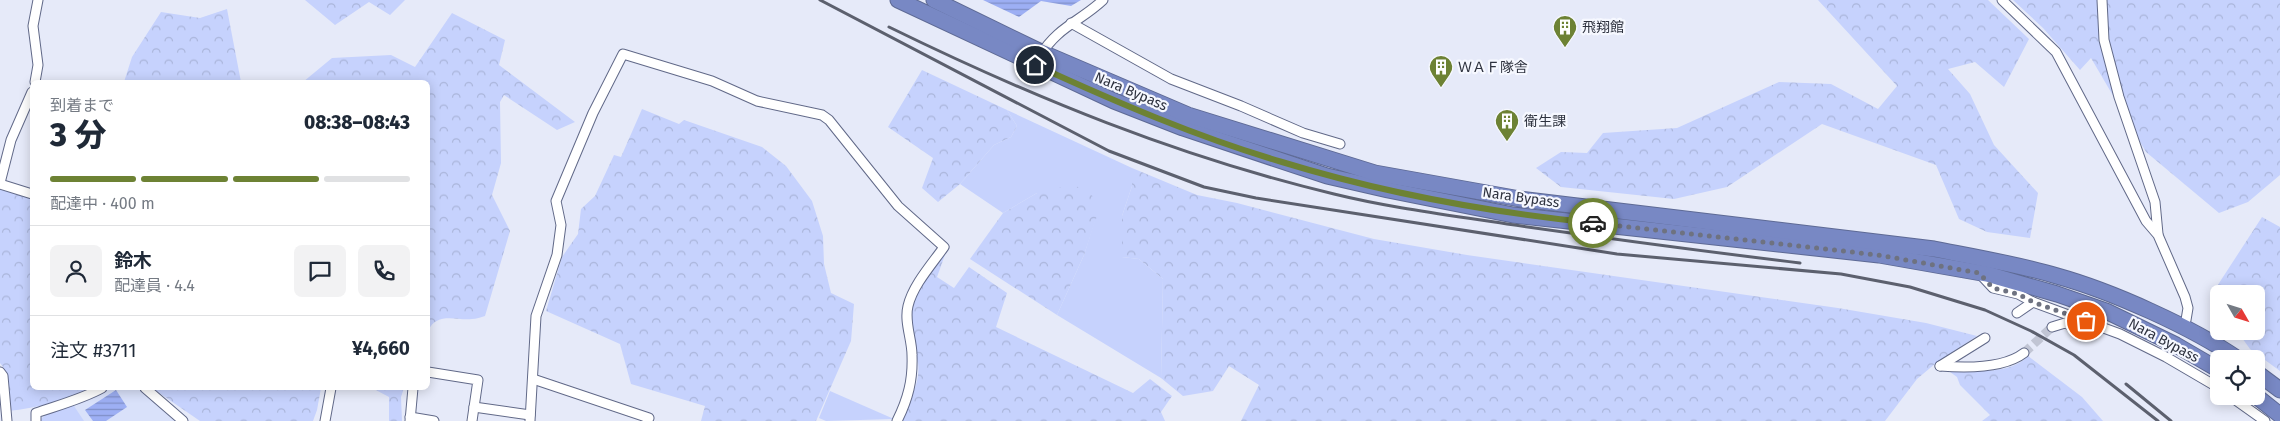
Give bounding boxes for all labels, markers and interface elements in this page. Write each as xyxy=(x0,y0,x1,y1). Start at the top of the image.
building icon: 飛翔館 xyxy=(1552,14,1578,48)
place label: 飛翔館 xyxy=(1582,19,1624,36)
pin xyxy=(1014,44,1056,86)
icon: home xyxy=(1021,51,1049,79)
building icon: ＷＡＦ隊舎 xyxy=(1428,54,1454,88)
place label: ＷＡＦ隊舎 xyxy=(1458,59,1528,76)
street label: Nara Bypass xyxy=(1092,69,1170,115)
text: 到着まで xyxy=(50,96,114,115)
building icon: 衛生課 xyxy=(1494,108,1520,142)
text: 08:38–08:43 xyxy=(304,111,410,134)
place label: 衛生課 xyxy=(1524,113,1566,130)
text: 3 分 xyxy=(50,116,106,154)
street label: Nara Bypass xyxy=(1481,184,1561,211)
text: 配達中 · 400 m xyxy=(50,194,155,213)
courier xyxy=(1568,198,1618,248)
icon: car xyxy=(1579,209,1607,237)
button: person xyxy=(50,245,102,297)
button: chat xyxy=(294,245,346,297)
button: phone xyxy=(358,245,410,297)
text: 鈴木 xyxy=(114,249,152,272)
text: 配達員 · 4.4 xyxy=(114,276,195,295)
north arrow xyxy=(2210,285,2265,340)
map controls xyxy=(2210,285,2265,405)
pin xyxy=(2065,300,2107,342)
icon: bag xyxy=(2072,307,2100,335)
street label: Nara Bypass xyxy=(2126,315,2202,366)
text: ¥4,660 xyxy=(352,337,410,360)
text: 注文 #3711 xyxy=(50,339,136,362)
button: locate xyxy=(2210,350,2265,405)

